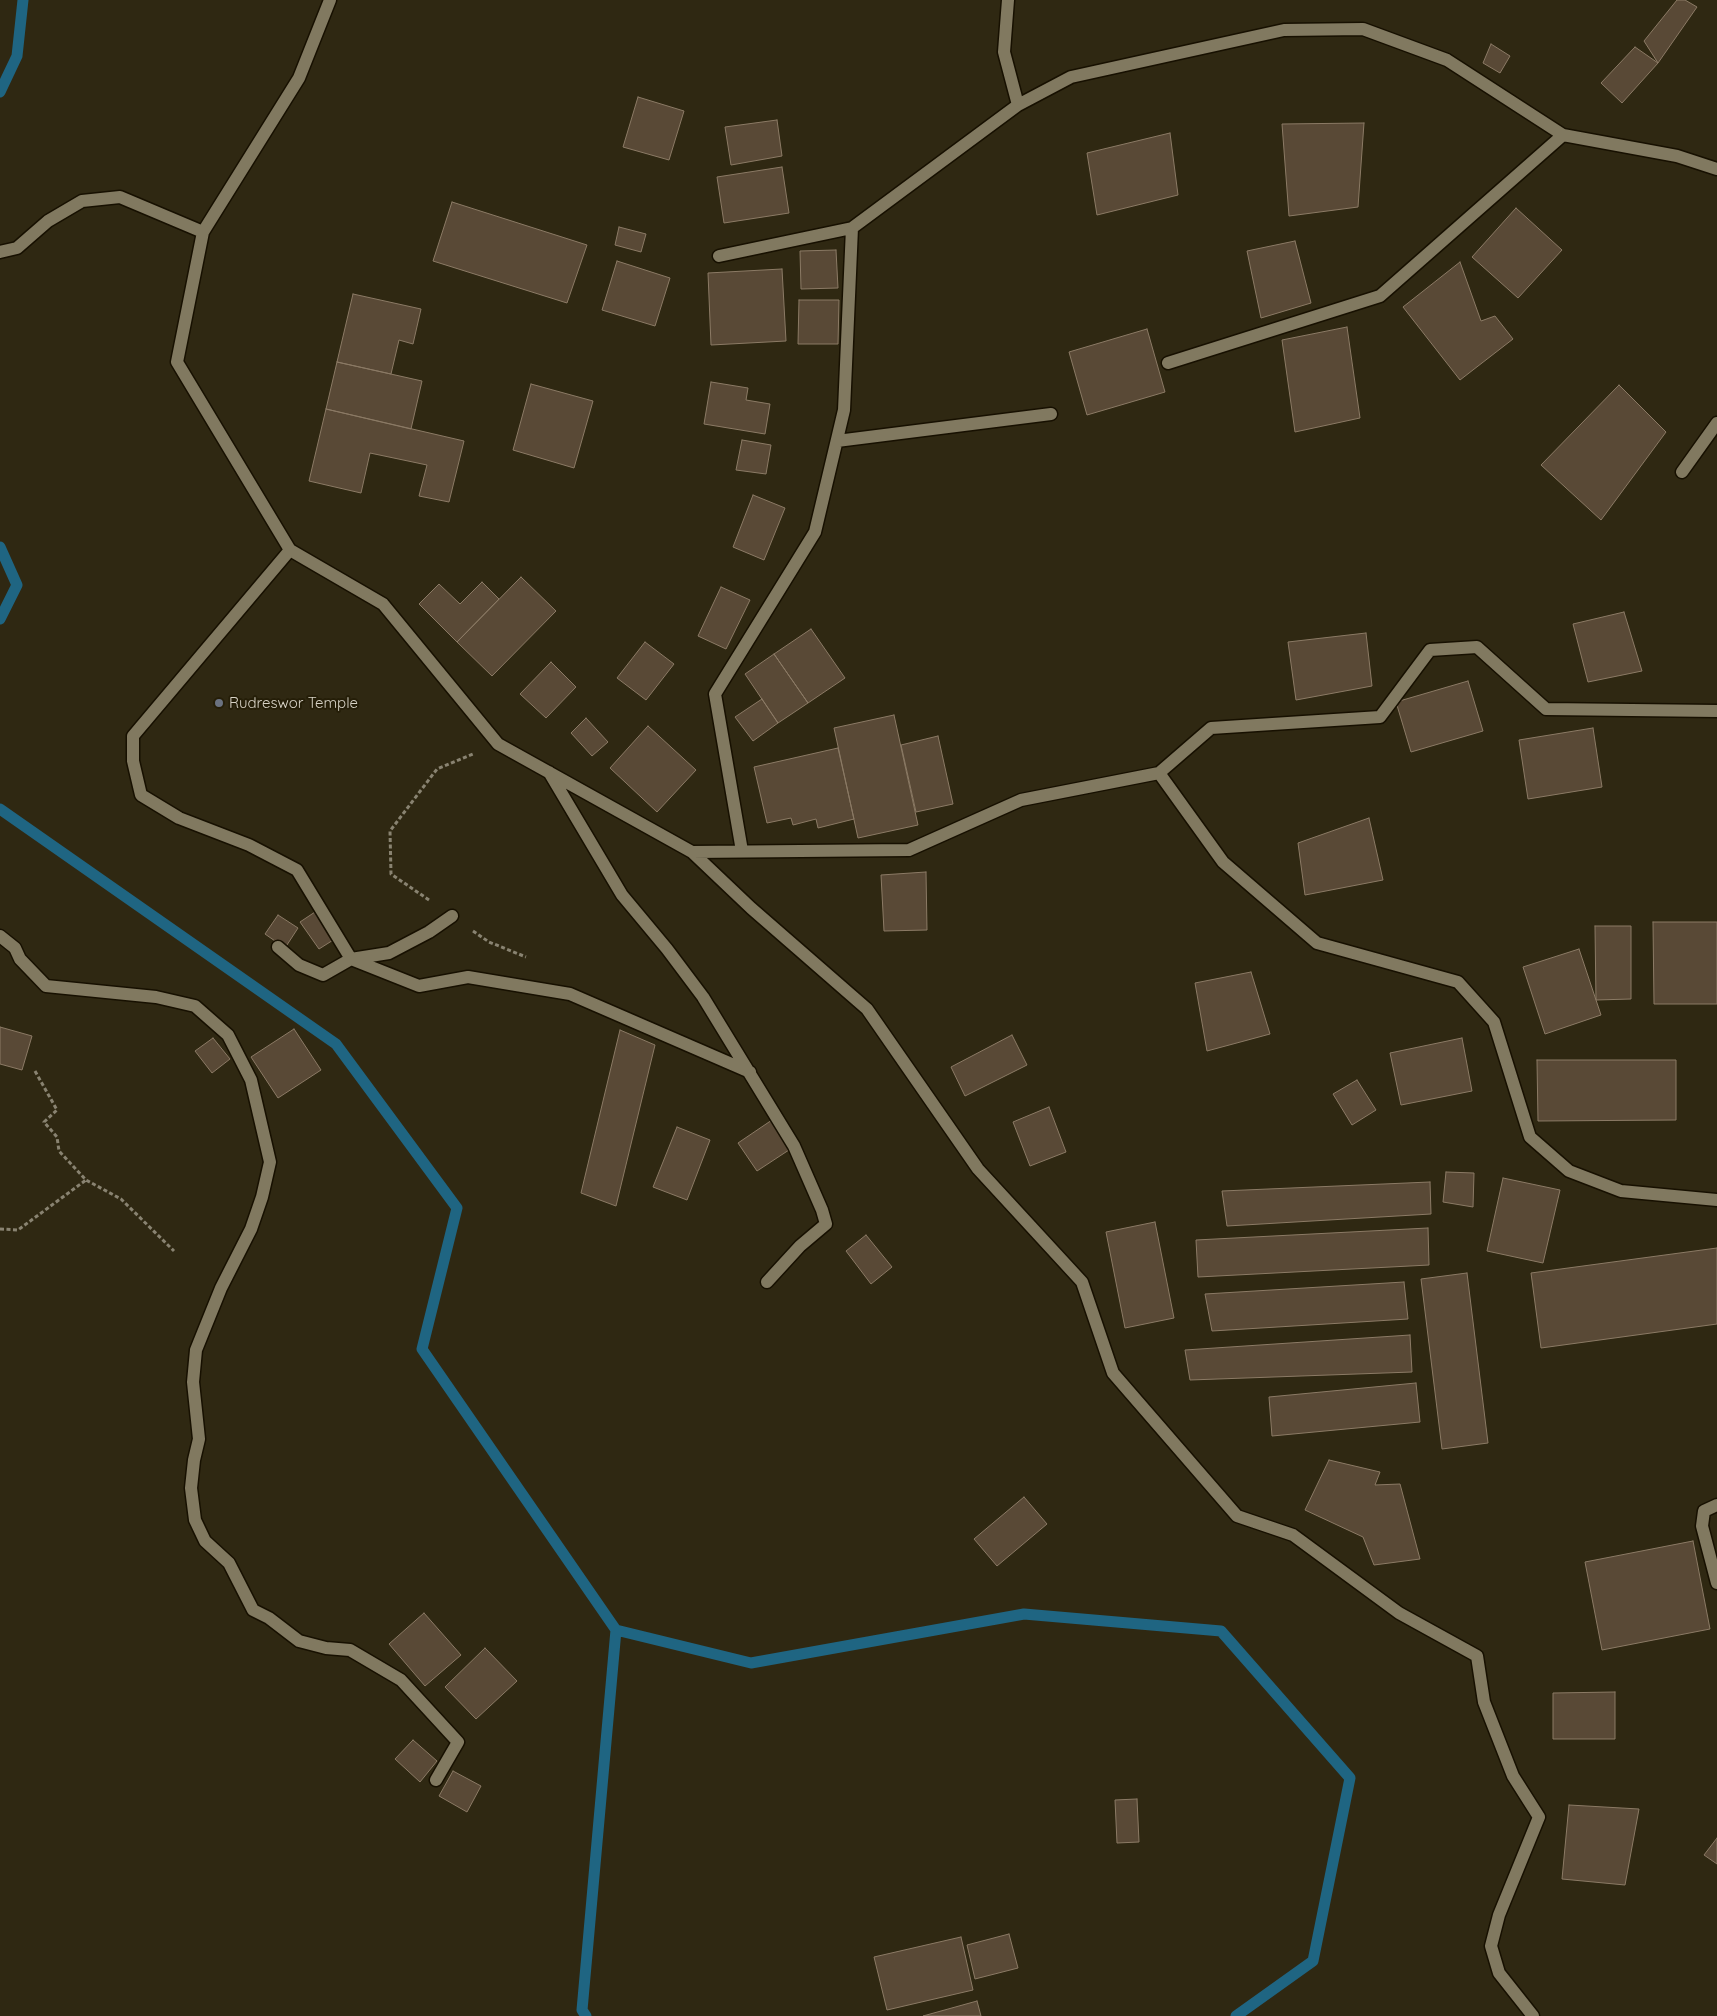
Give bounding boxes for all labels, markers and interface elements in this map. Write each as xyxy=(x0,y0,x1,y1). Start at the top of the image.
place label: Rudreswor Temple xyxy=(229,694,358,712)
marker: Rudreswor Temple xyxy=(213,697,225,709)

